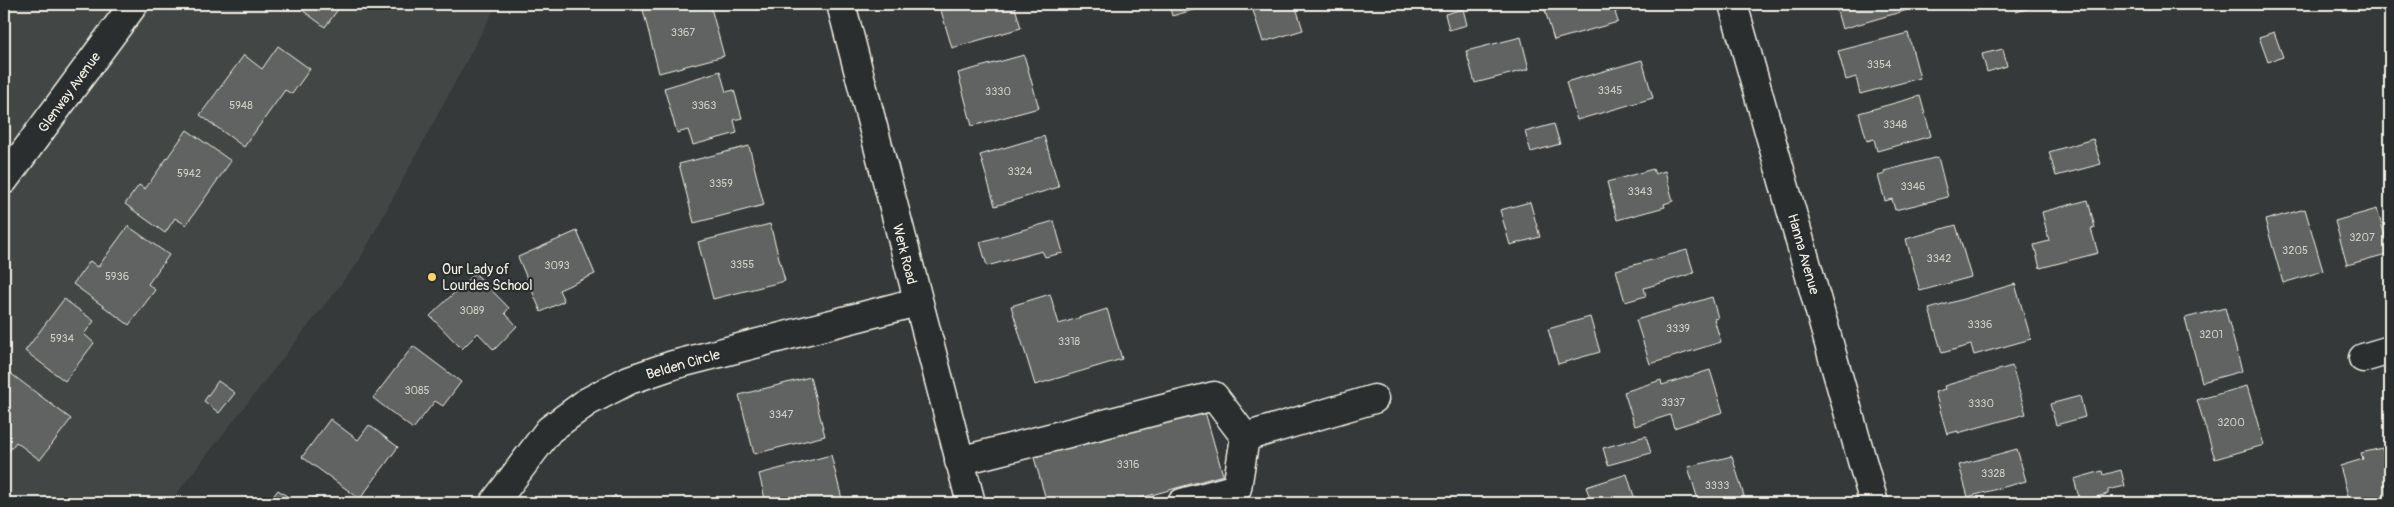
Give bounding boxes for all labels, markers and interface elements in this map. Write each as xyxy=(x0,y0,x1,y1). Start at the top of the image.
house number: 3367 xyxy=(671,26,695,39)
street label: Glenway Avenue xyxy=(35,49,104,136)
house number: 3354 xyxy=(1867,58,1892,71)
house number: 3345 xyxy=(1598,84,1622,97)
house number: 3330 xyxy=(985,85,1011,98)
house number: 5948 xyxy=(229,99,253,112)
house number: 3363 xyxy=(692,99,716,112)
house number: 3348 xyxy=(1883,118,1908,131)
house number: 3324 xyxy=(1008,165,1033,178)
house number: 5942 xyxy=(177,167,201,180)
house number: 3359 xyxy=(709,177,733,190)
house number: 3346 xyxy=(1900,180,1926,193)
house number: 3343 xyxy=(1628,185,1652,198)
street label: Hanna Avenue xyxy=(1784,212,1823,297)
street label: Werk Road xyxy=(889,222,920,286)
house number: 3207 xyxy=(2349,231,2375,244)
house number: 3205 xyxy=(2282,244,2308,257)
house number: 3342 xyxy=(1927,252,1951,265)
house number: 3355 xyxy=(730,258,754,271)
house number: 3093 xyxy=(544,259,570,272)
place label: Our Lady of Lourdes School xyxy=(442,261,533,294)
house number: 5936 xyxy=(105,270,129,283)
marker: Our Lady of Lourdes School xyxy=(426,271,438,283)
house number: 3089 xyxy=(460,304,485,317)
house number: 3336 xyxy=(1968,318,1992,331)
house number: 3339 xyxy=(1666,322,1690,335)
house number: 3201 xyxy=(2199,328,2223,341)
house number: 5934 xyxy=(50,332,75,345)
house number: 3318 xyxy=(1058,335,1081,348)
street label: Belden Circle xyxy=(644,346,722,383)
house number: 3085 xyxy=(404,384,430,397)
house number: 3337 xyxy=(1661,396,1685,409)
house number: 3330 xyxy=(1968,397,1994,410)
house number: 3347 xyxy=(769,408,793,421)
house number: 3200 xyxy=(2217,416,2245,429)
house number: 3316 xyxy=(1117,458,1139,471)
house number: 3328 xyxy=(1981,467,2005,480)
house number: 3333 xyxy=(1705,479,1729,492)

